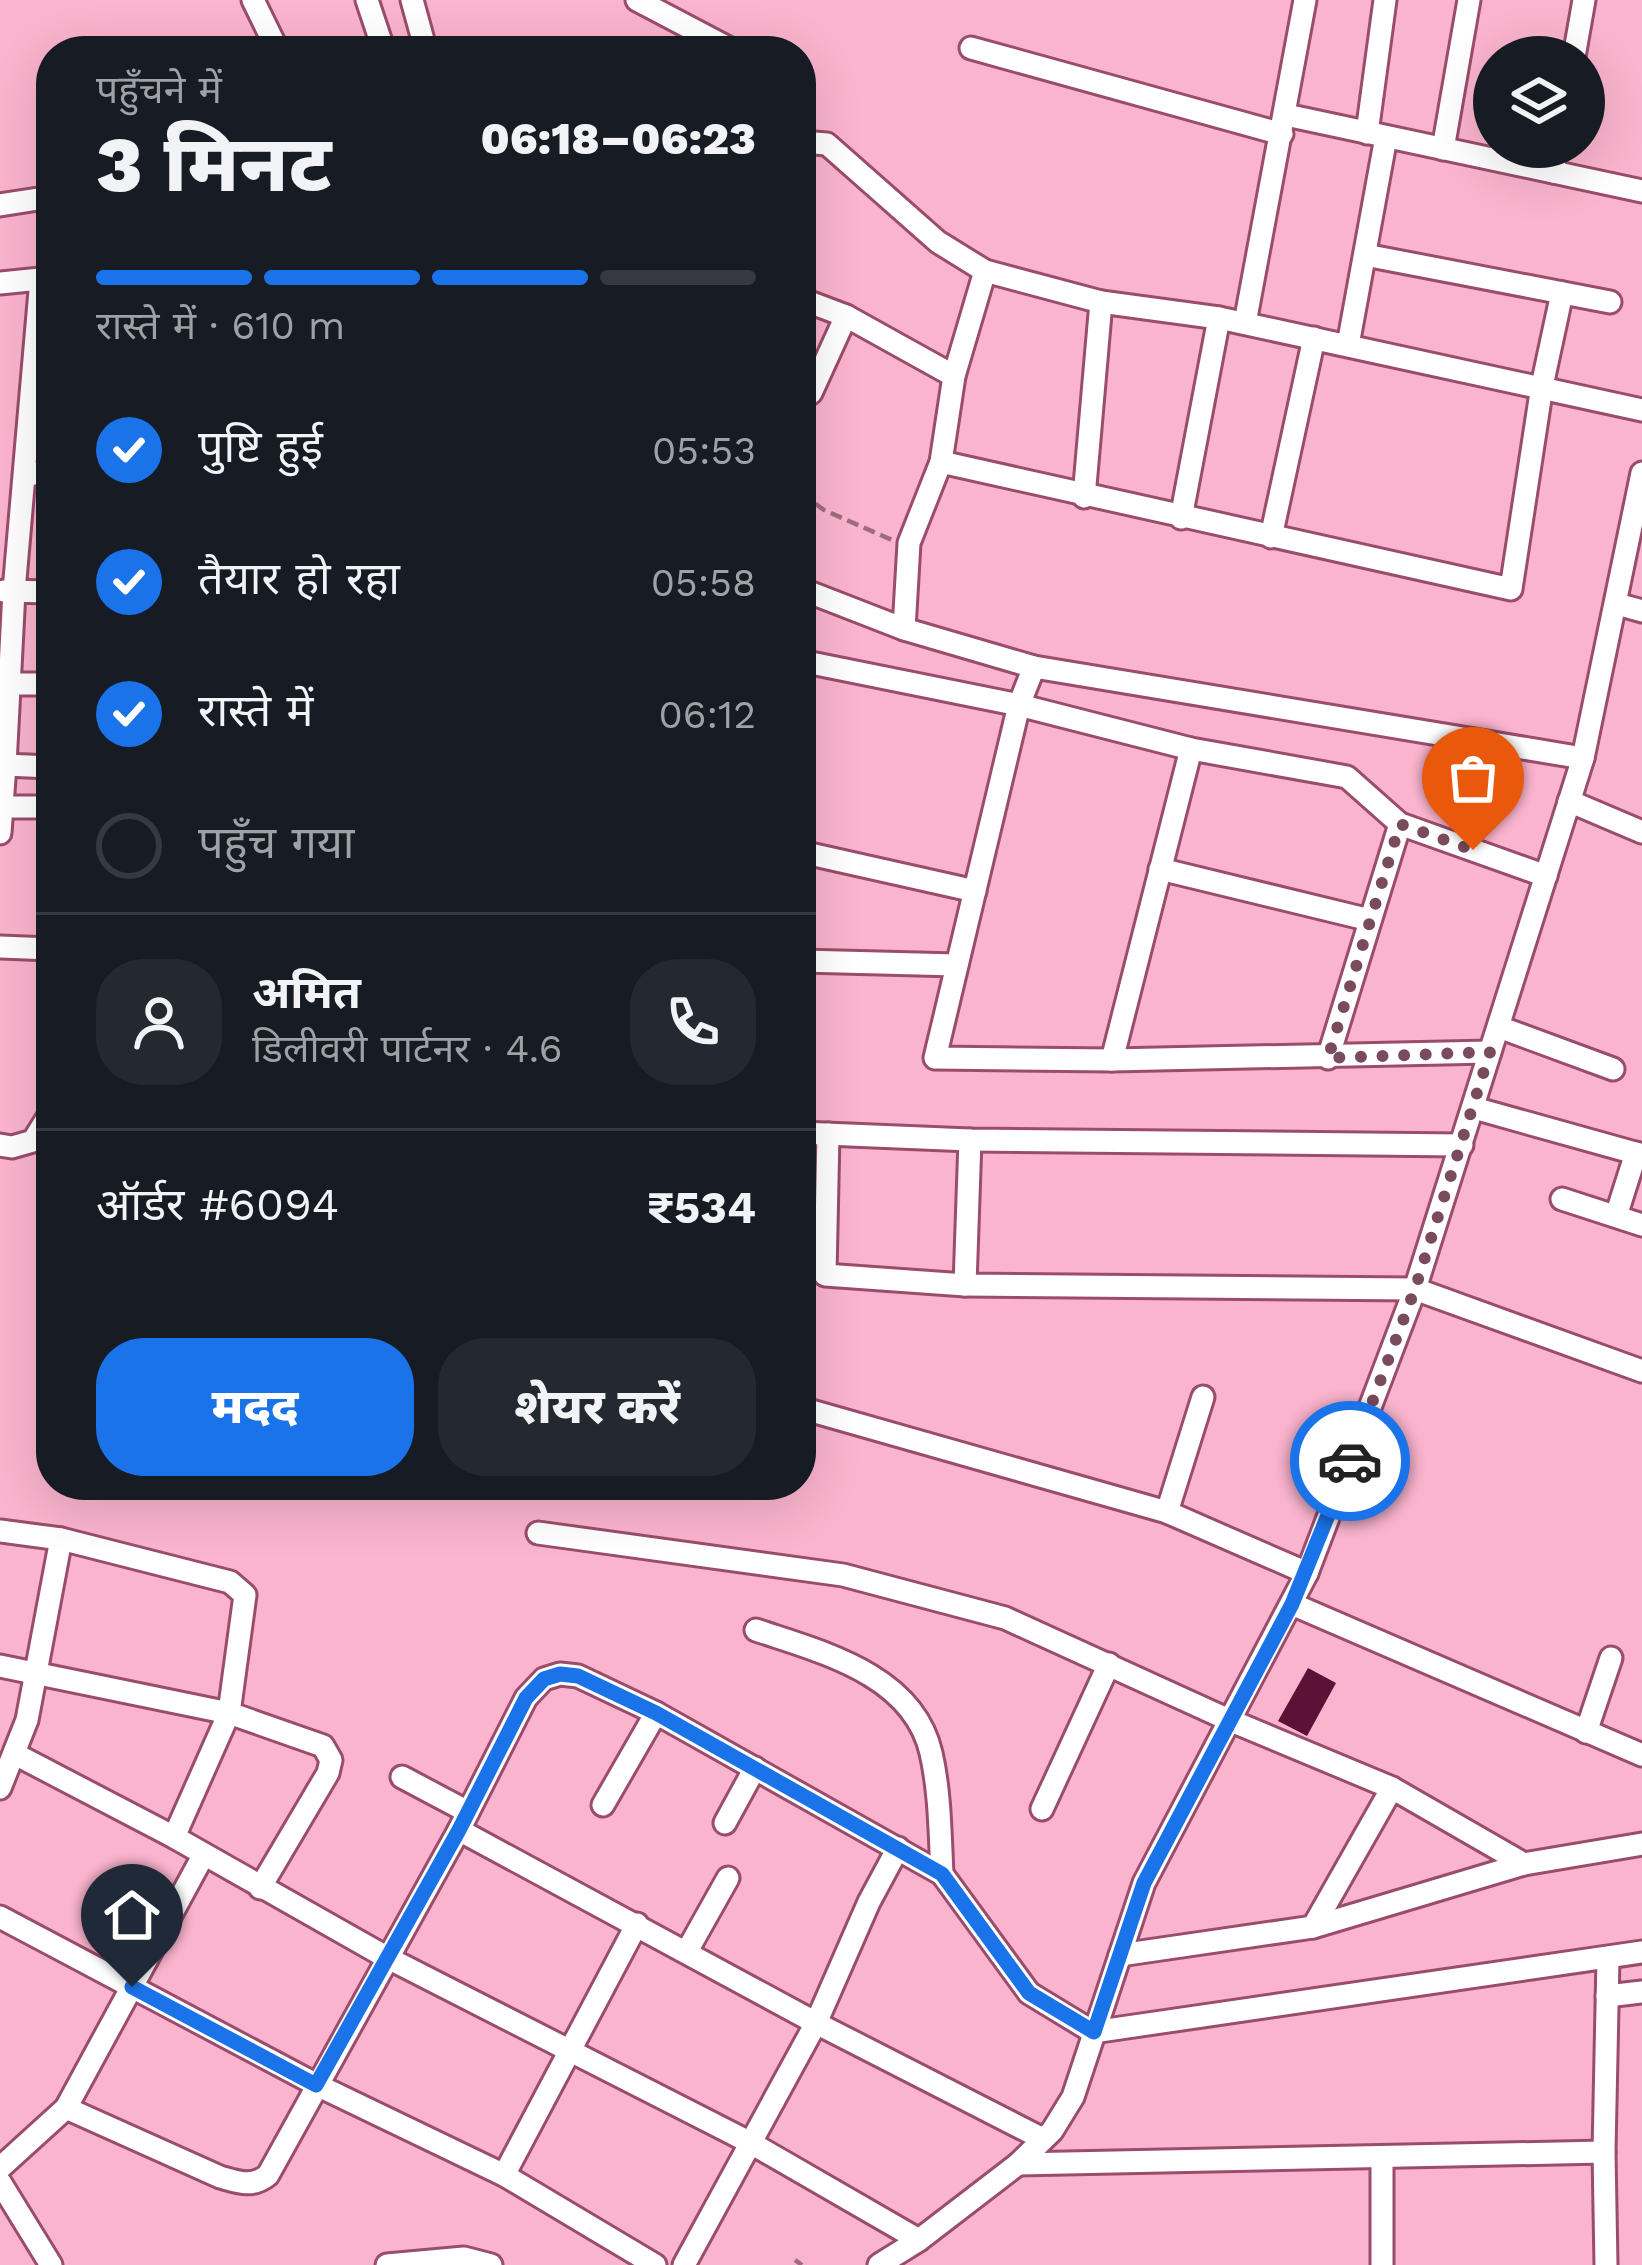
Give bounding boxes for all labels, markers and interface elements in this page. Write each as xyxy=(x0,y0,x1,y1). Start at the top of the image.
map controls xyxy=(1473,36,1605,168)
button: layers xyxy=(1473,36,1605,168)
text: पहुँचने में xyxy=(96,67,222,112)
text: 06:18–06:23 xyxy=(480,112,756,165)
text: 3 मिनट xyxy=(96,118,331,210)
text: रास्ते में · 610 m xyxy=(96,303,345,348)
icon: check xyxy=(96,417,162,483)
text: पुष्टि हुई xyxy=(198,420,323,473)
text: 05:53 xyxy=(652,428,756,473)
icon: check xyxy=(96,549,162,615)
text: तैयार हो रहा xyxy=(198,552,400,605)
text: 05:58 xyxy=(651,560,756,605)
icon: check xyxy=(96,681,162,747)
text: रास्ते में xyxy=(198,684,313,737)
text: 06:12 xyxy=(659,692,756,737)
pin xyxy=(1422,727,1524,850)
icon: bag xyxy=(1440,745,1506,811)
text: पहुँच गया xyxy=(198,816,354,869)
button: person xyxy=(96,959,222,1085)
button: phone xyxy=(630,959,756,1085)
text: अमित xyxy=(252,966,361,1019)
text: डिलीवरी पार्टनर · 4.6 xyxy=(252,1026,562,1071)
text: ऑर्डर #6094 xyxy=(96,1178,339,1231)
text: ₹534 xyxy=(647,1181,756,1234)
button: मदद xyxy=(96,1338,414,1476)
button: शेयर करें xyxy=(438,1338,756,1476)
courier xyxy=(1290,1401,1410,1521)
icon: car xyxy=(1317,1428,1383,1494)
pin xyxy=(81,1864,183,1987)
icon: home xyxy=(99,1882,165,1948)

